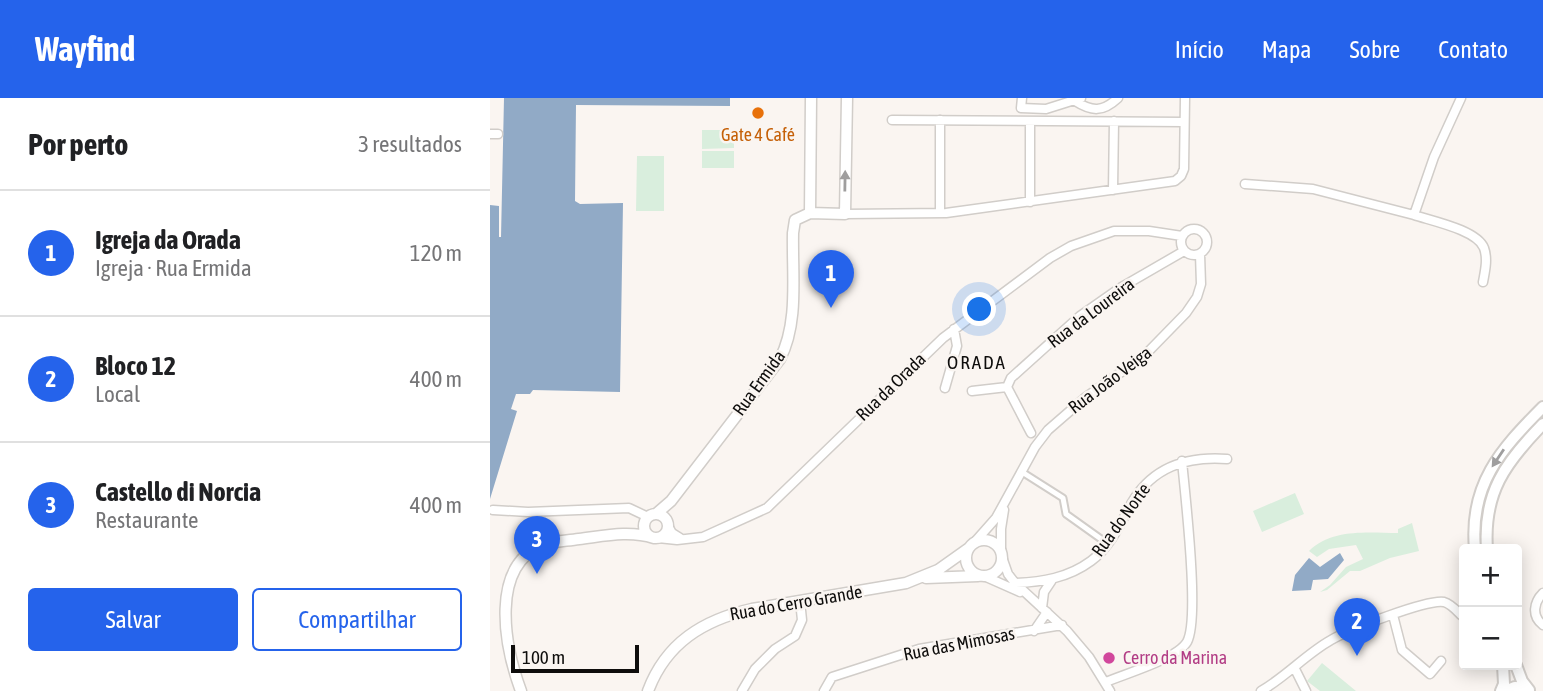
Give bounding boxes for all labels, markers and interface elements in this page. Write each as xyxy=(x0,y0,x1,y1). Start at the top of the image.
text: Wayfind xyxy=(35,30,135,68)
text: Início xyxy=(1175,36,1224,63)
text: Mapa xyxy=(1262,36,1312,63)
text: Sobre xyxy=(1350,36,1400,63)
text: Contato xyxy=(1438,36,1508,63)
marker: Gate 4 Café xyxy=(750,105,766,121)
place label: Gate 4 Café xyxy=(721,124,795,145)
text: Por perto xyxy=(28,127,128,161)
text: 3 resultados xyxy=(358,131,462,157)
one-way arrow xyxy=(840,169,851,191)
text: Igreja da Orada xyxy=(95,225,241,255)
text: 1 xyxy=(46,240,56,266)
text: 120 m xyxy=(410,240,462,266)
pin: 1 xyxy=(808,250,854,308)
text: Igreja · Rua Ermida xyxy=(95,255,252,281)
street label: Rua da Loureira xyxy=(1043,273,1138,352)
your location xyxy=(962,292,996,326)
street label: Rua João Veiga xyxy=(1064,342,1155,418)
street label: Rua Ermida xyxy=(728,346,789,419)
street label: Rua da Orada xyxy=(851,348,930,425)
text: Bloco 12 xyxy=(95,351,176,381)
district label: ORADA xyxy=(947,351,1007,373)
text: 2 xyxy=(46,366,56,392)
text: 400 m xyxy=(410,366,462,392)
text: Local xyxy=(95,381,140,407)
one-way arrow xyxy=(1491,449,1505,467)
text: Castello di Norcia xyxy=(95,477,261,507)
street label: Rua do Norte xyxy=(1087,479,1154,560)
text: 3 xyxy=(46,492,56,518)
text: 400 m xyxy=(410,492,462,518)
text: Restaurante xyxy=(95,507,199,533)
pin: 3 xyxy=(514,516,560,574)
map controls xyxy=(1459,544,1522,670)
button: + xyxy=(1459,544,1522,607)
street label: Rua do Cerro Grande xyxy=(728,581,864,624)
button: Salvar xyxy=(28,588,238,651)
button: Compartilhar xyxy=(252,588,462,651)
pin: 2 xyxy=(1334,598,1380,656)
button: − xyxy=(1459,607,1522,670)
street label: Rua das Mimosas xyxy=(901,622,1016,665)
scale bar xyxy=(511,642,639,674)
text: 100 m xyxy=(522,646,565,668)
place label: Cerro da Marina xyxy=(1123,647,1227,668)
marker: Cerro da Marina xyxy=(1101,650,1117,666)

